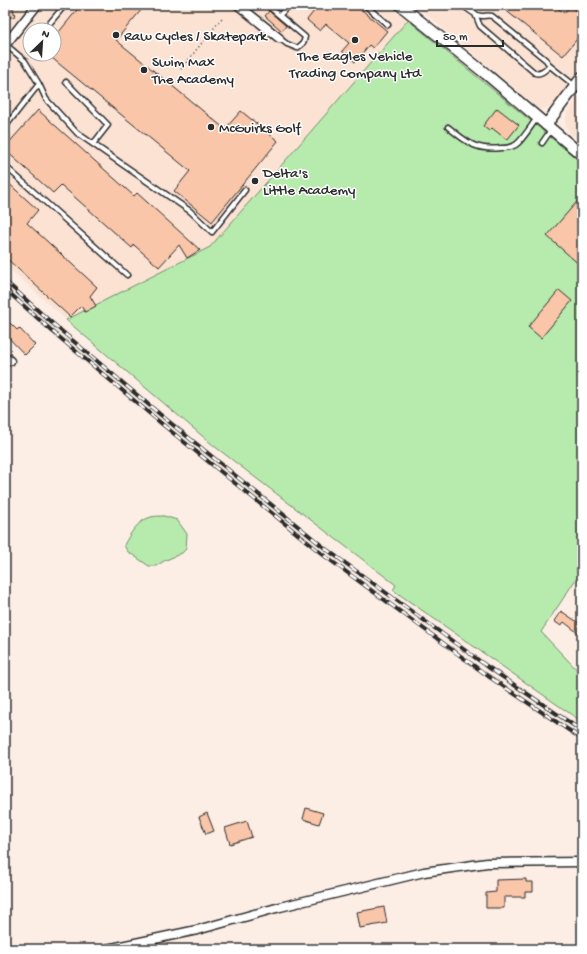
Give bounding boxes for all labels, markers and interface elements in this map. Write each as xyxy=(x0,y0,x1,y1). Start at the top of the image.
north arrow xyxy=(22,22,62,62)
scale bar xyxy=(437,22,503,48)
text: N xyxy=(40,28,51,42)
place label: Raw Cycles / Skatepark xyxy=(124,28,268,46)
marker: Raw Cycles / Skatepark xyxy=(111,30,121,40)
text: 50 m xyxy=(443,31,468,45)
marker: The Eagles Vehicle Trading Company Ltd xyxy=(350,35,360,45)
place label: The Eagles Vehicle Trading Company Ltd xyxy=(288,48,422,83)
place label: Swim Max The Academy xyxy=(151,54,235,89)
marker: Swim Max The Academy xyxy=(139,65,149,75)
place label: McGuirks Golf xyxy=(219,120,302,138)
marker: McGuirks Golf xyxy=(206,122,216,132)
place label: Delta's Little Academy xyxy=(262,165,356,200)
marker: Delta's Little Academy xyxy=(250,176,260,186)

